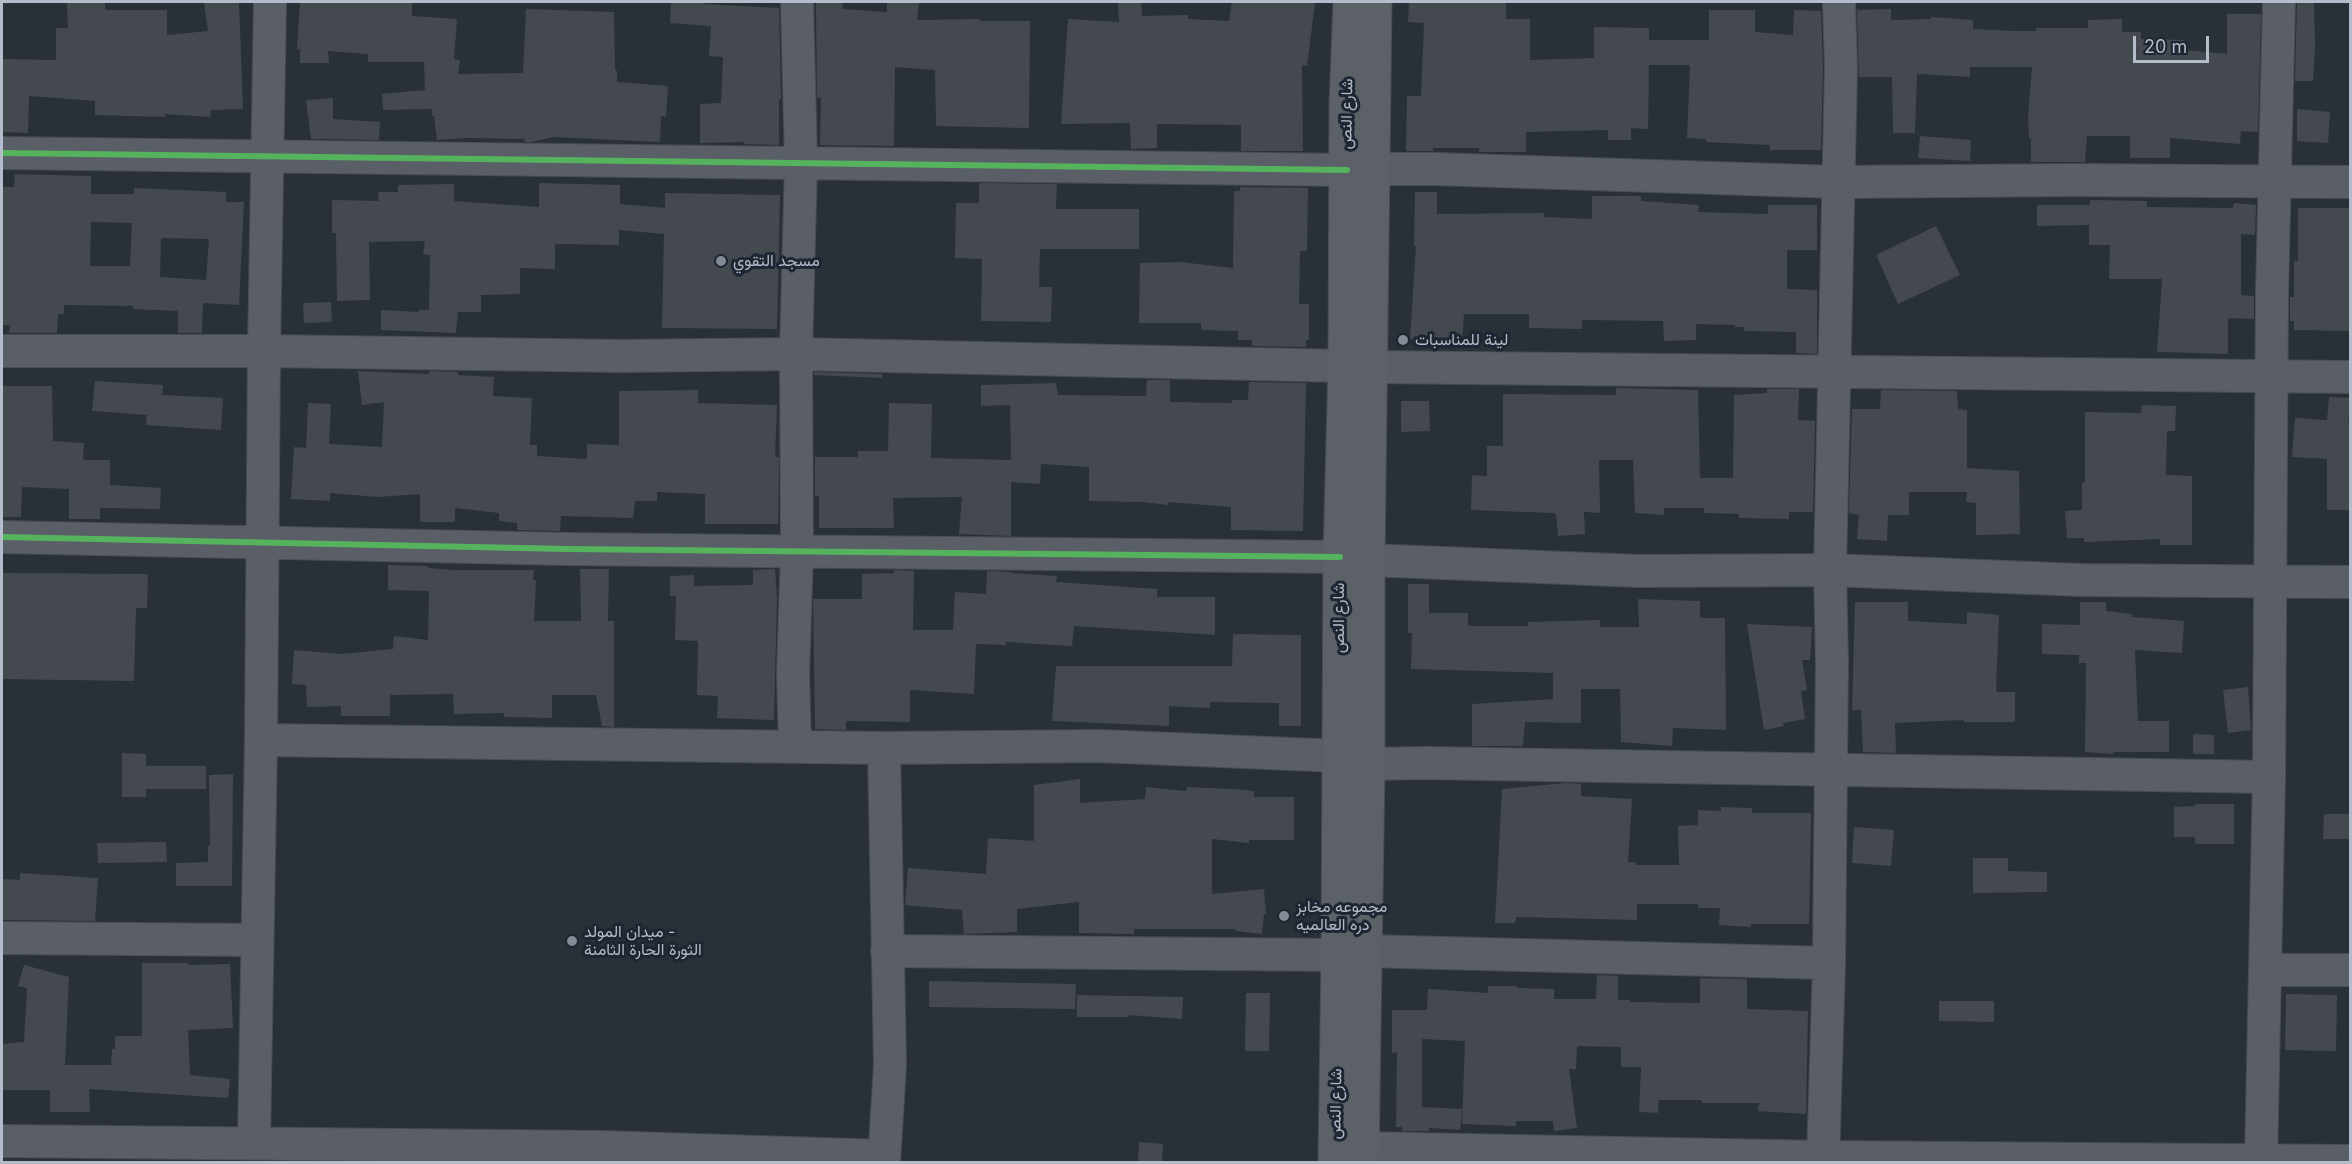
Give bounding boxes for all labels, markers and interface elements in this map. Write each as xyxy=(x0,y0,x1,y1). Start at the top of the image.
scale bar xyxy=(2136,24,2212,62)
text: 20 m xyxy=(2144,36,2187,57)
street label: شارع النص xyxy=(1337,78,1357,150)
place label: مسجد التقوي xyxy=(733,251,820,271)
marker: مسجد التقوي xyxy=(714,254,728,268)
place label: لينة للمناسبات xyxy=(1415,330,1508,350)
marker: لينة للمناسبات xyxy=(1396,333,1410,347)
street label: شارع النص xyxy=(1329,583,1349,653)
place label: مجموعه مخابز دره العالميه xyxy=(1296,897,1387,935)
marker: مجموعه مخابز دره العالميه xyxy=(1277,909,1291,923)
place label: ميدان المولد - الثورة الحارة الثامنة xyxy=(584,922,702,960)
marker: ميدان المولد - الثورة الحارة الثامنة xyxy=(565,934,579,948)
street label: شارع النص xyxy=(1326,1068,1346,1140)

